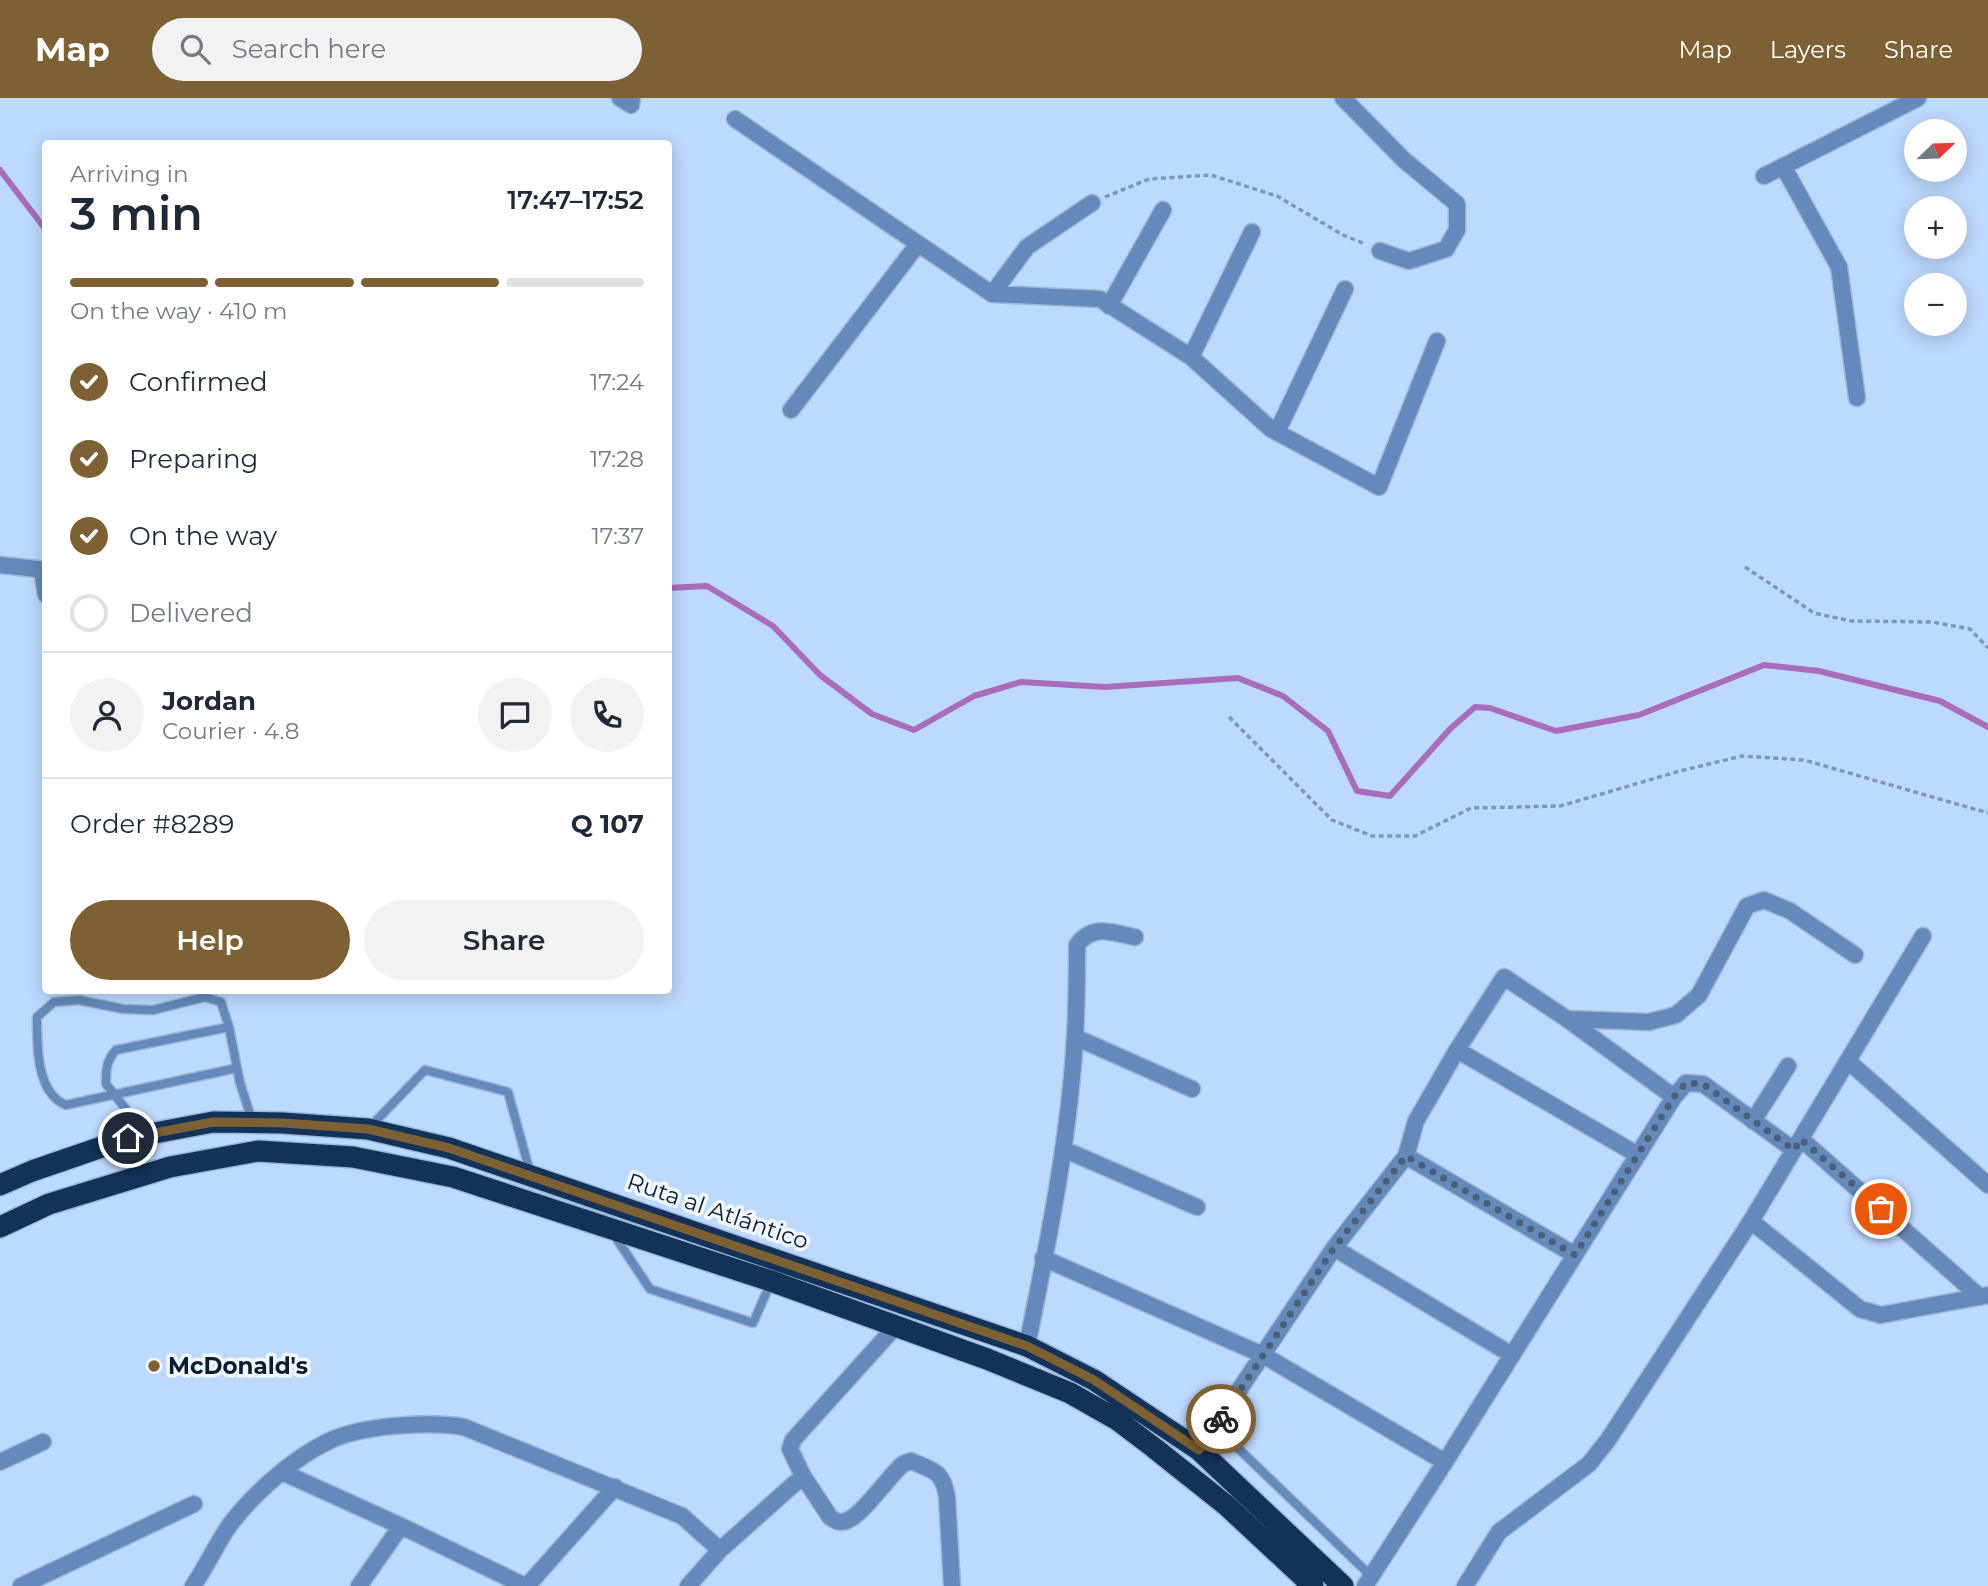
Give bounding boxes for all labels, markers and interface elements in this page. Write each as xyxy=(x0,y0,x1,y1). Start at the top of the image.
search box xyxy=(152,18,642,81)
text: Map xyxy=(35,29,110,69)
icon: search xyxy=(176,30,214,68)
text: Search here xyxy=(232,33,386,65)
text: Map xyxy=(1678,35,1732,64)
text: Layers xyxy=(1770,35,1846,64)
text: Share xyxy=(1884,35,1953,64)
north arrow xyxy=(1904,119,1967,182)
map controls xyxy=(1904,119,1967,336)
text: Arriving in xyxy=(70,160,189,188)
text: 17:47–17:52 xyxy=(507,184,644,216)
text: 3 min xyxy=(70,185,203,242)
button: + xyxy=(1904,196,1967,259)
button: − xyxy=(1904,273,1967,336)
text: On the way · 410 m xyxy=(70,297,287,325)
icon: check xyxy=(70,363,108,401)
text: Confirmed xyxy=(129,366,268,398)
text: 17:24 xyxy=(590,368,644,396)
icon: check xyxy=(70,440,108,478)
text: Preparing xyxy=(129,443,258,475)
text: 17:28 xyxy=(590,445,644,473)
icon: check xyxy=(70,517,108,555)
text: On the way xyxy=(129,520,277,552)
text: 17:37 xyxy=(592,522,644,550)
text: Delivered xyxy=(129,597,253,629)
button: person xyxy=(70,678,144,752)
button: chat xyxy=(478,678,552,752)
button: phone xyxy=(570,678,644,752)
text: Jordan xyxy=(162,685,256,717)
text: Courier · 4.8 xyxy=(162,717,299,745)
text: Order #8289 xyxy=(70,808,234,840)
text: Q 107 xyxy=(571,808,644,840)
button: Help xyxy=(70,900,350,980)
button: Share xyxy=(364,900,644,980)
pin xyxy=(98,1108,158,1168)
icon: home xyxy=(109,1119,147,1157)
street label: Ruta al Atlántico xyxy=(624,1167,812,1255)
pin xyxy=(1851,1179,1911,1239)
icon: bag xyxy=(1862,1190,1900,1228)
place label: McDonald's xyxy=(168,1352,308,1380)
marker: McDonald's xyxy=(146,1358,162,1374)
courier xyxy=(1186,1384,1256,1454)
icon: bike xyxy=(1202,1400,1240,1438)

